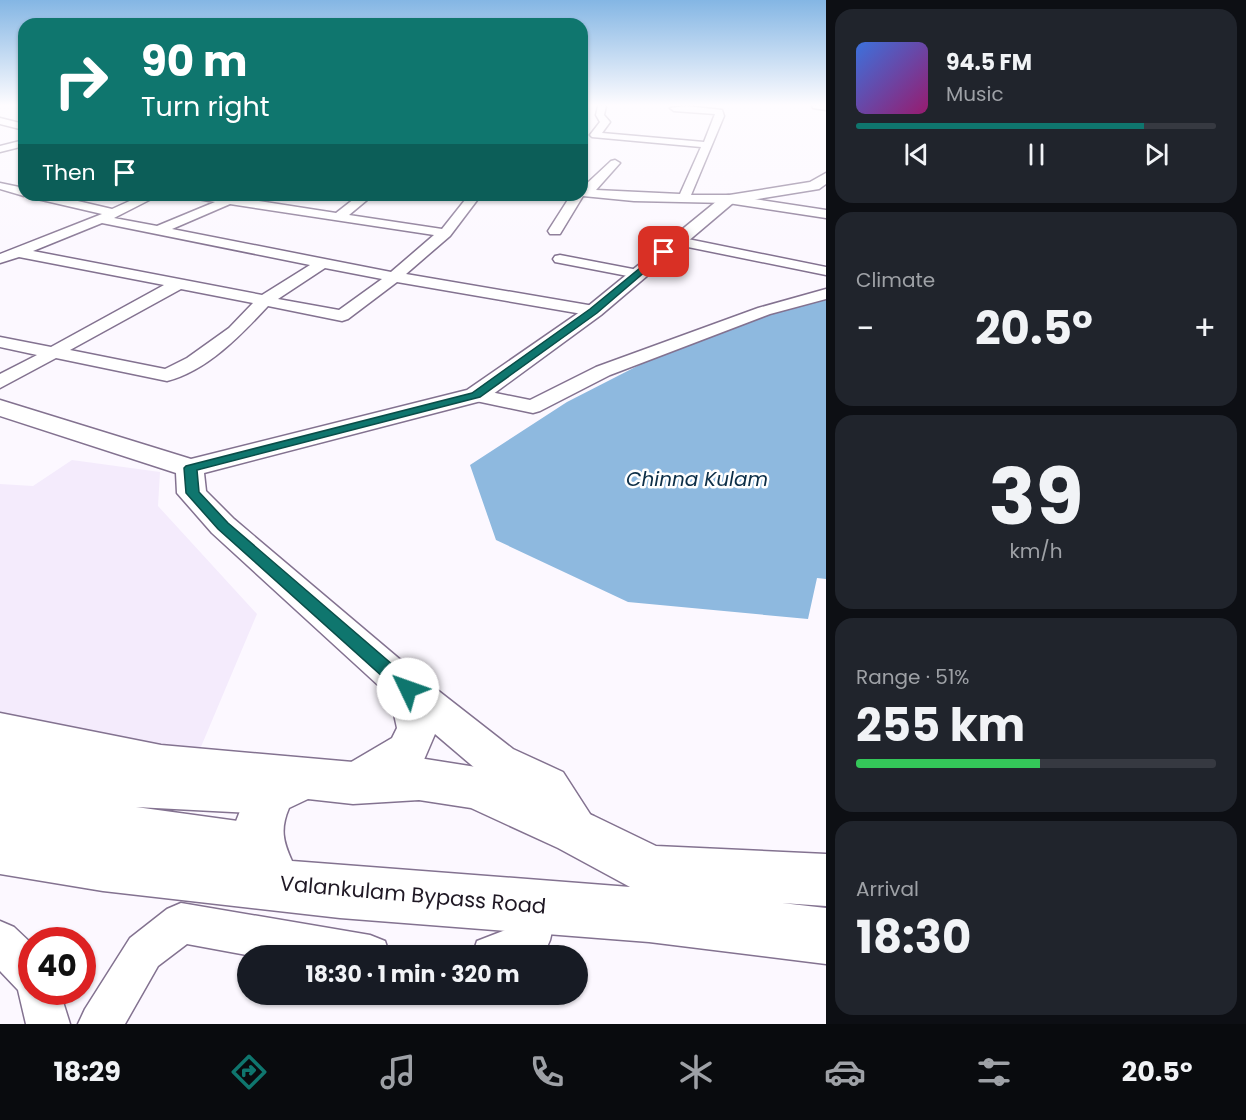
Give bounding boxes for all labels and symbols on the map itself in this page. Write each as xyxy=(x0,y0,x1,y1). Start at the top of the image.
pin xyxy=(638,226,689,277)
water label: Chinna Kulam xyxy=(626,465,768,493)
position arrow xyxy=(376,657,440,721)
street label: Valankulam Bypass Road xyxy=(279,868,547,921)
speed limit sign: 40 xyxy=(18,927,96,1005)

